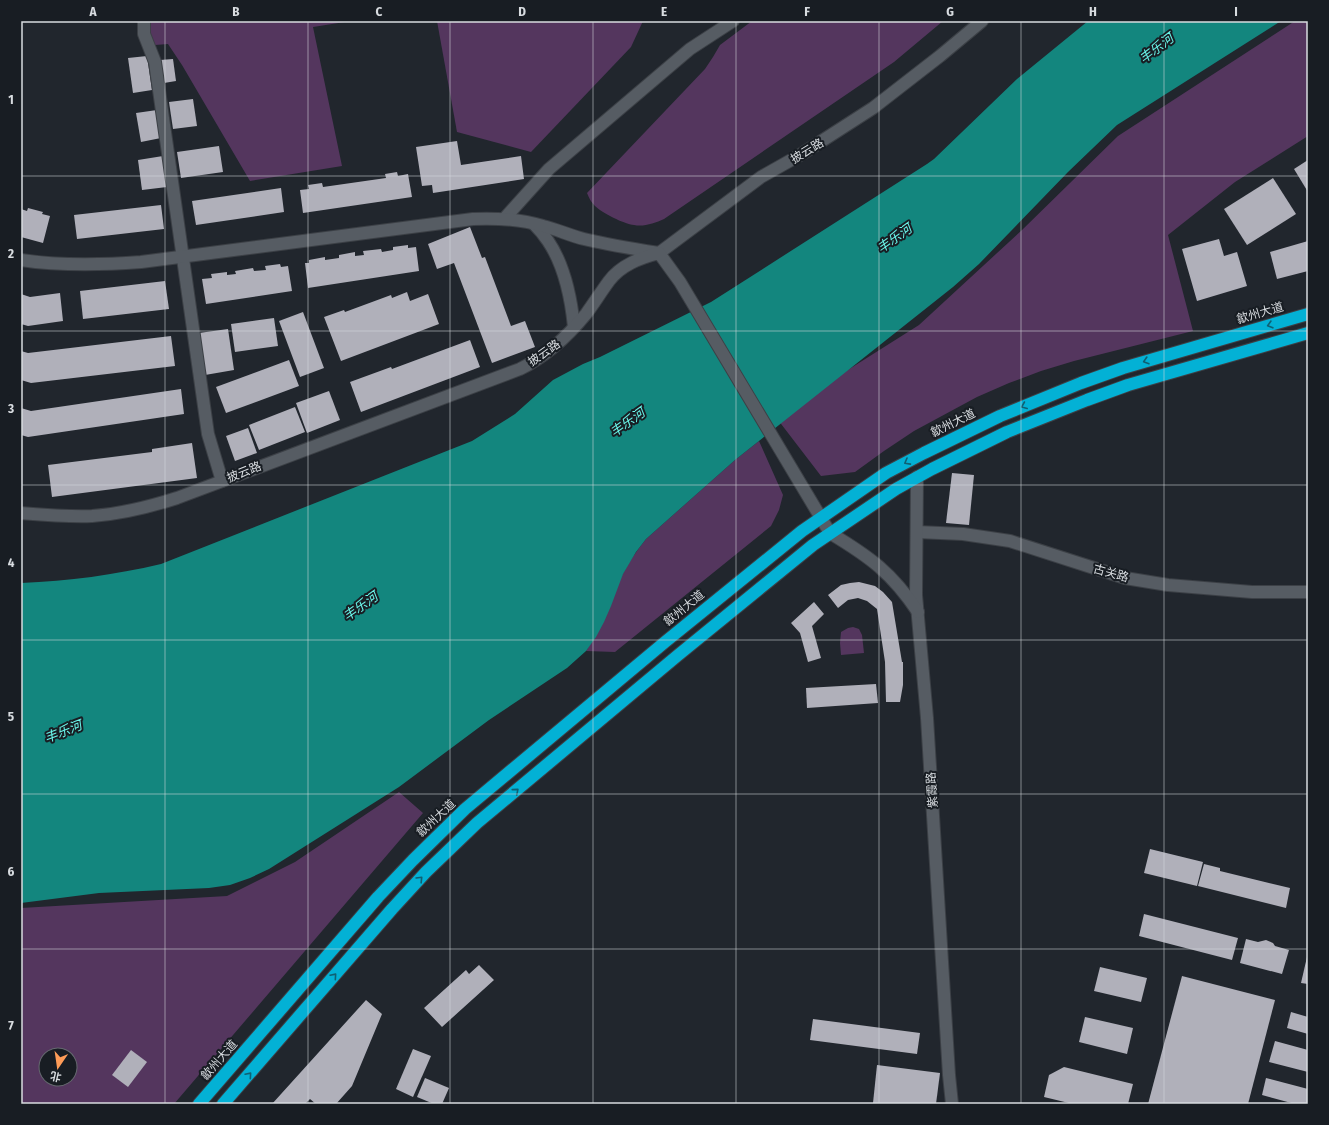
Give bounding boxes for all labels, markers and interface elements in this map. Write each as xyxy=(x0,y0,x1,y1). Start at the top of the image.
text: A xyxy=(88,4,97,19)
text: B xyxy=(232,4,240,19)
text: C xyxy=(376,4,383,19)
text: D xyxy=(518,4,526,19)
text: E xyxy=(661,4,667,19)
text: F xyxy=(804,4,810,19)
text: G xyxy=(946,4,954,19)
text: H xyxy=(1089,4,1097,19)
text: I xyxy=(1234,4,1238,19)
water label: 丰乐河 xyxy=(1136,29,1179,66)
text: 1 xyxy=(8,92,14,107)
street label: 披云路 xyxy=(788,136,826,166)
water label: 丰乐河 xyxy=(874,219,917,256)
text: 2 xyxy=(7,246,14,261)
street label: 歙州大道 xyxy=(1235,300,1285,326)
one-way arrow xyxy=(1267,320,1274,329)
street label: 披云路 xyxy=(525,337,563,369)
one-way arrow xyxy=(1142,356,1149,365)
text: 3 xyxy=(7,401,14,416)
one-way arrow xyxy=(1020,401,1027,409)
water label: 丰乐河 xyxy=(607,403,650,440)
street label: 歙州大道 xyxy=(928,406,978,440)
one-way arrow xyxy=(903,458,911,465)
street label: 披云路 xyxy=(225,459,263,485)
text: 4 xyxy=(8,555,15,570)
street label: 古关路 xyxy=(1092,561,1130,585)
water label: 丰乐河 xyxy=(340,587,383,624)
street label: 歙州大道 xyxy=(661,587,707,629)
text: 5 xyxy=(8,709,14,724)
water label: 丰乐河 xyxy=(42,716,87,745)
street label: 紫霞路 xyxy=(924,772,940,808)
one-way arrow xyxy=(511,789,518,796)
street label: 歙州大道 xyxy=(414,797,458,839)
text: 6 xyxy=(8,864,15,879)
one-way arrow xyxy=(415,876,422,884)
one-way arrow xyxy=(329,973,336,981)
text: 7 xyxy=(8,1018,14,1033)
street label: 歙州大道 xyxy=(198,1037,240,1083)
north arrow xyxy=(38,1047,78,1087)
text: 北 xyxy=(49,1069,63,1084)
one-way arrow xyxy=(244,1072,251,1079)

